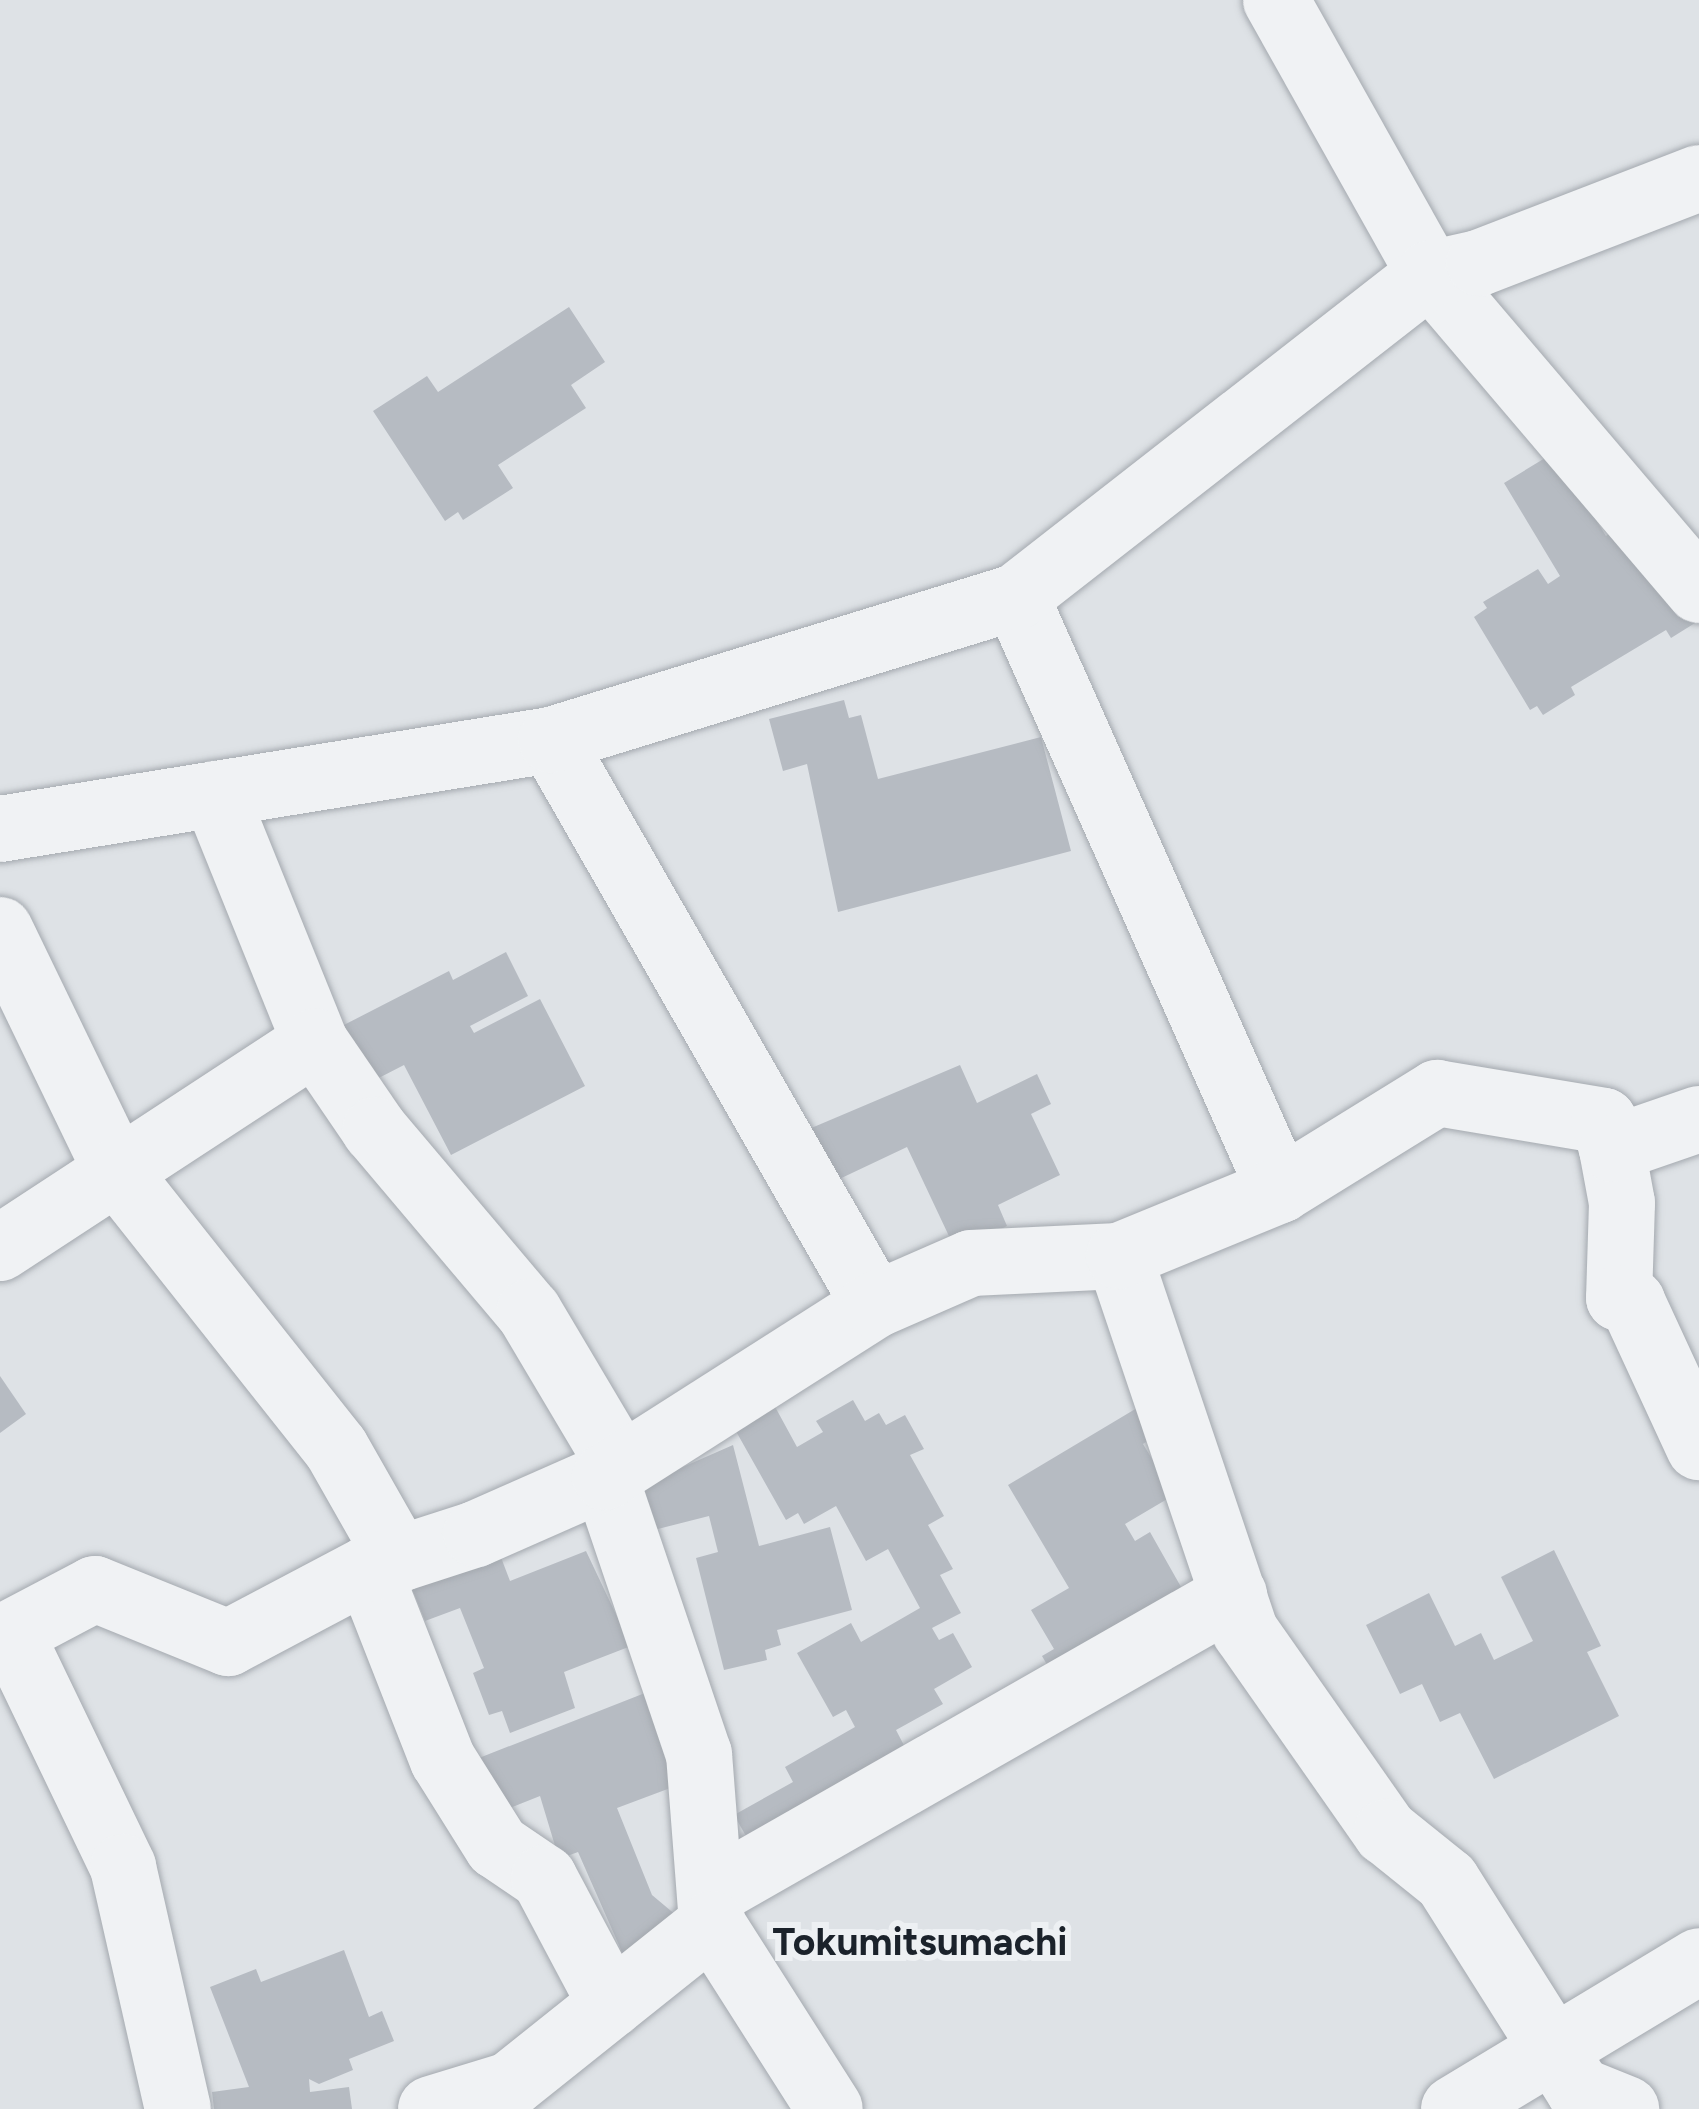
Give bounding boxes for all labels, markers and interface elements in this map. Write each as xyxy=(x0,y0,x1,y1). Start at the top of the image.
district label: Tokumitsumachi xyxy=(773,1919,1067,1965)

